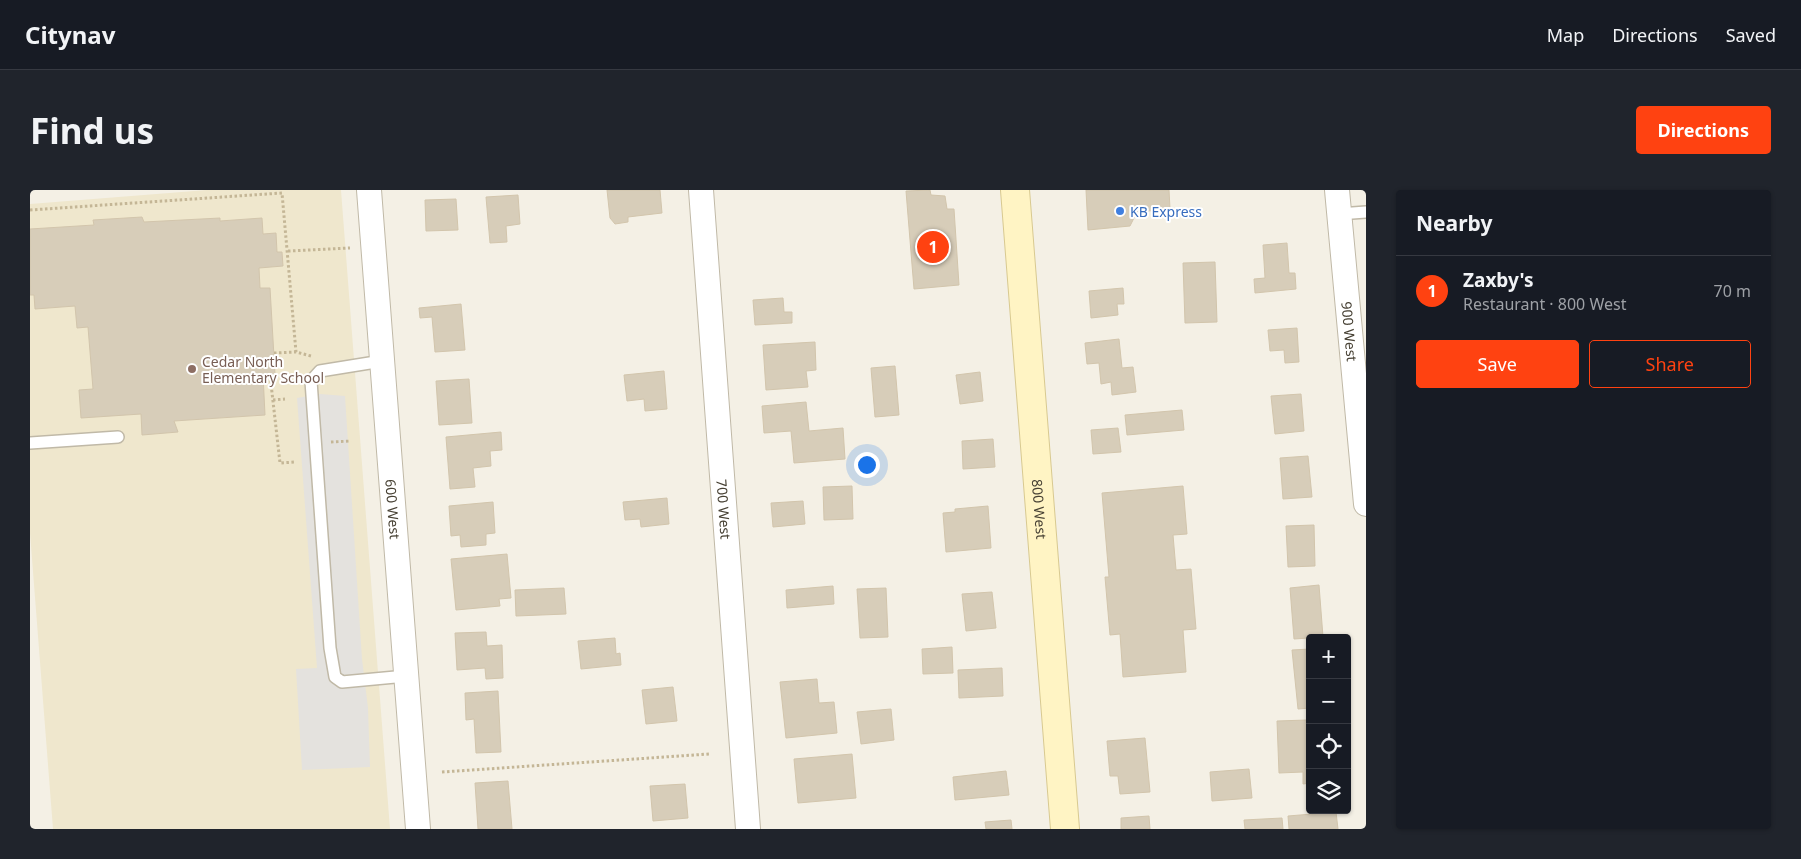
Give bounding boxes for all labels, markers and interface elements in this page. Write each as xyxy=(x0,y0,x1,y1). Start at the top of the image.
text: Citynav xyxy=(25,18,115,51)
text: Map xyxy=(1547,23,1584,47)
text: Directions xyxy=(1612,23,1698,47)
text: Saved xyxy=(1726,23,1776,47)
button: Directions xyxy=(1636,106,1771,154)
text: Find us xyxy=(30,107,154,154)
place label: KB Express xyxy=(1130,202,1202,221)
marker: KB Express xyxy=(1114,205,1126,217)
text: Nearby xyxy=(1416,209,1492,237)
pin: 1 xyxy=(917,228,949,266)
text: Zaxby's xyxy=(1463,267,1534,293)
text: 1 xyxy=(1427,280,1437,302)
text: 70 m xyxy=(1714,280,1751,302)
text: Restaurant · 800 West xyxy=(1463,293,1626,315)
street label: 900 West xyxy=(1338,301,1362,362)
button: Save xyxy=(1416,340,1579,388)
button: Share xyxy=(1589,340,1751,388)
place label: Cedar North Elementary School xyxy=(202,352,324,387)
marker: Cedar North Elementary School xyxy=(186,363,198,375)
your location xyxy=(854,452,880,478)
street label: 600 West xyxy=(382,478,405,540)
street label: 700 West xyxy=(713,478,736,540)
street label: 800 West xyxy=(1028,478,1052,540)
map controls xyxy=(1306,634,1351,814)
button: + xyxy=(1306,634,1351,679)
button: − xyxy=(1306,679,1351,724)
button: locate xyxy=(1306,724,1351,769)
button: layers xyxy=(1306,769,1351,814)

